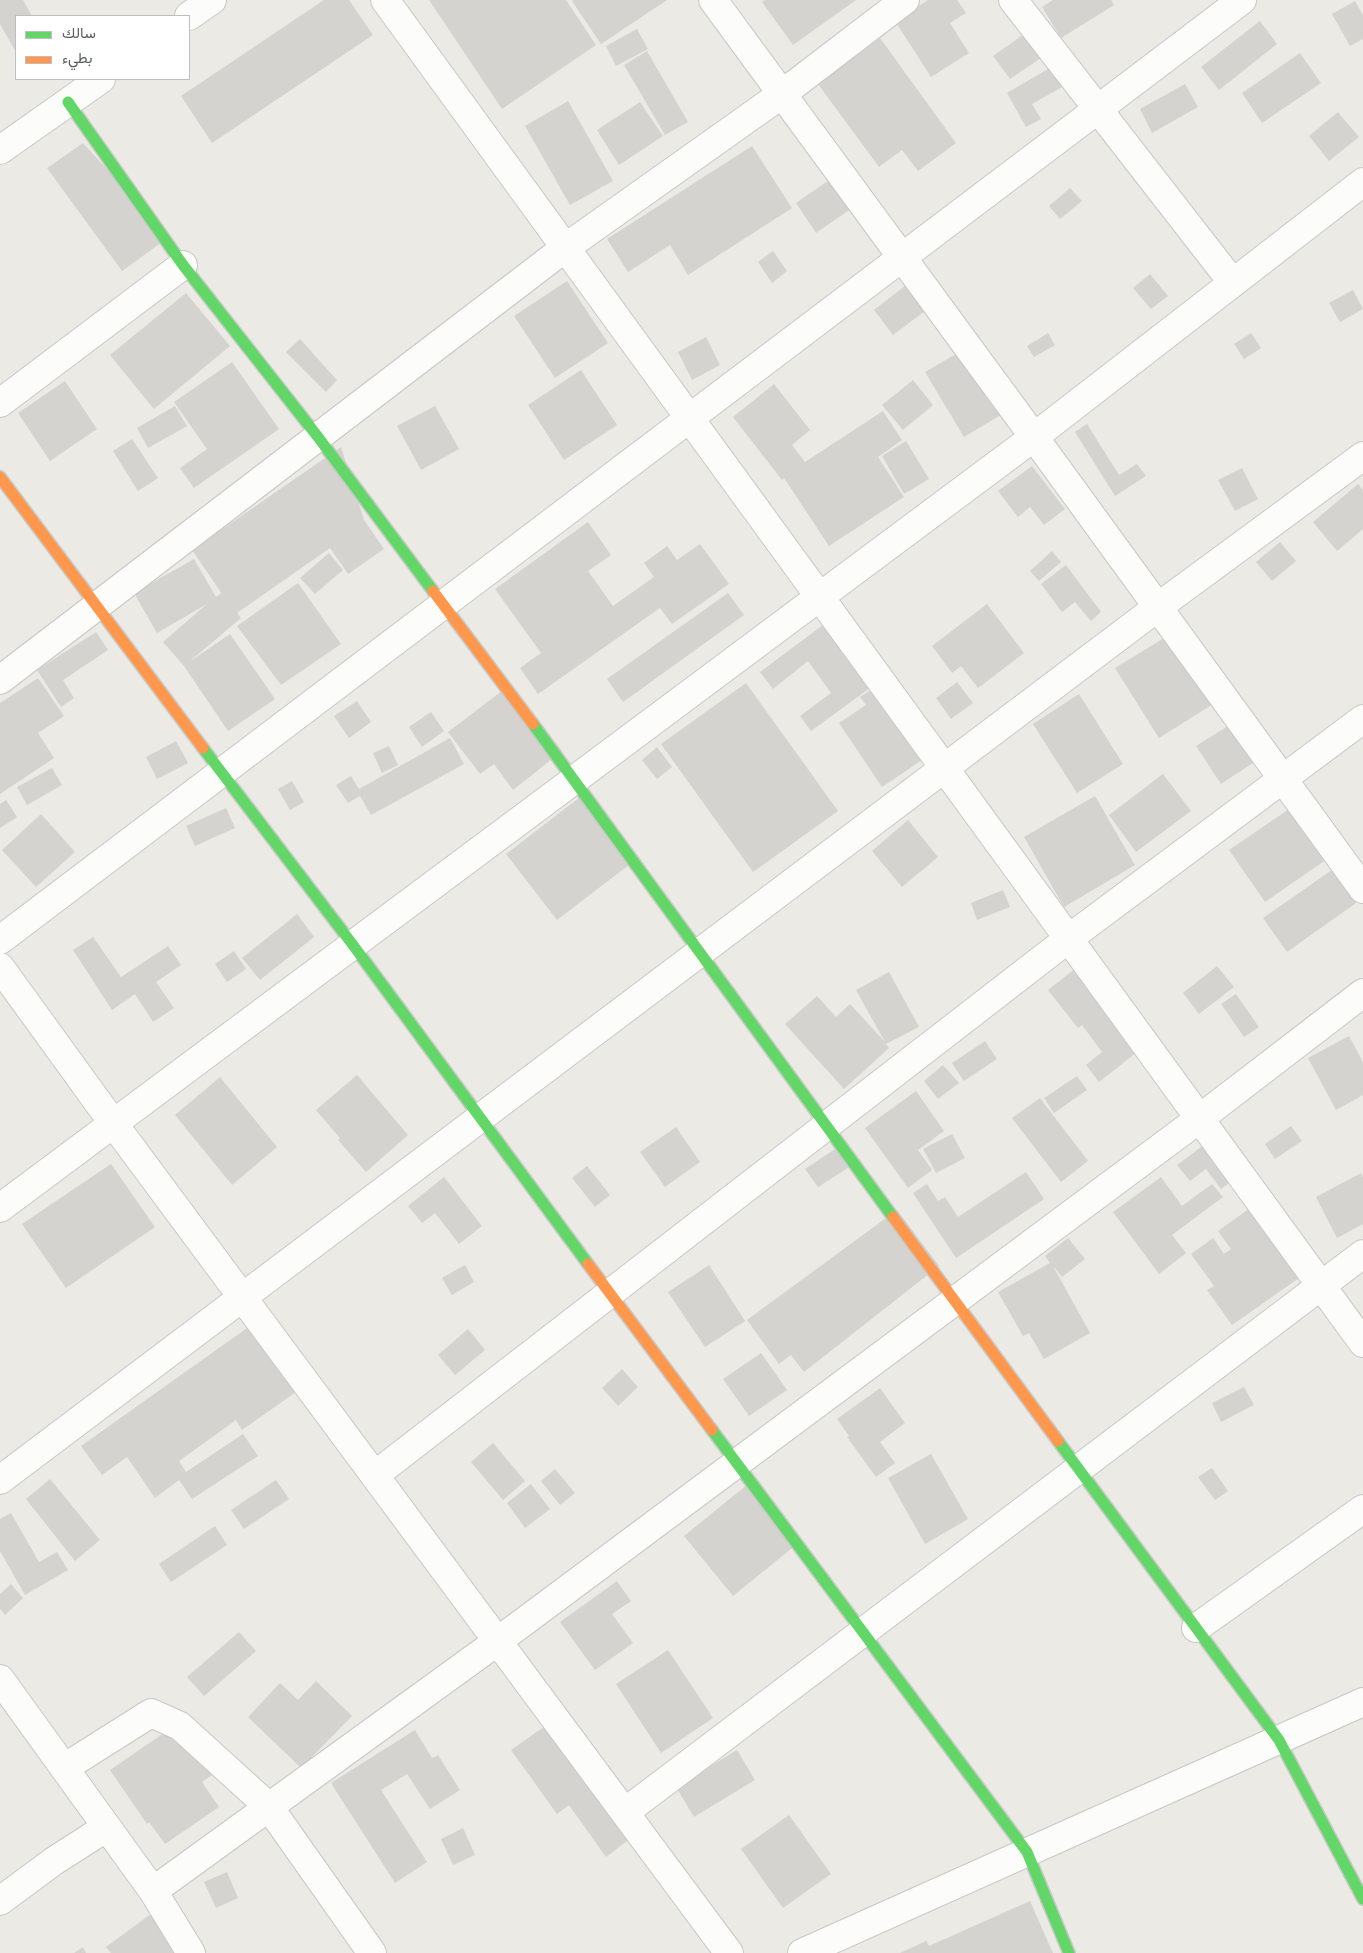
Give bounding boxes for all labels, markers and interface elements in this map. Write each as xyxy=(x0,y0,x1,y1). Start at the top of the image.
legend xyxy=(15,15,190,80)
text: سالك xyxy=(62,23,96,42)
text: بطيء xyxy=(62,48,92,67)

